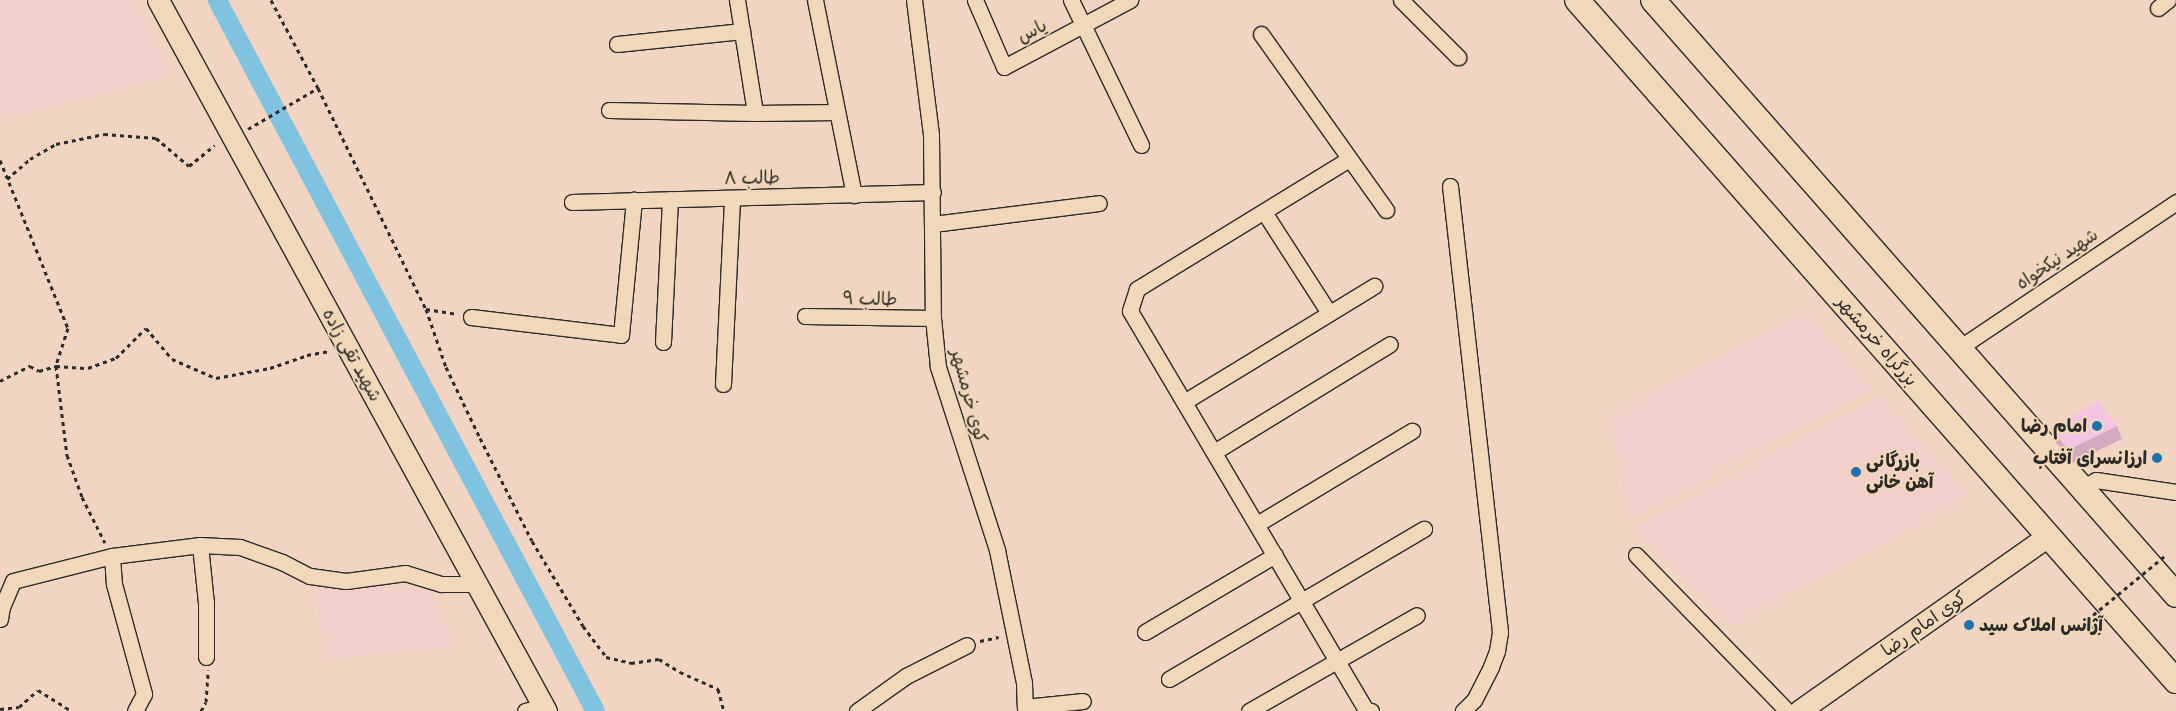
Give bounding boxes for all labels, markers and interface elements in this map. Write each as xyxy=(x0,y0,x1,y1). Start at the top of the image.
street label: یاس xyxy=(1014,14,1050,48)
street label: طالب ۸ xyxy=(724,167,780,189)
street label: شهید نیکخواه xyxy=(2012,224,2102,294)
street label: طالب ۹ xyxy=(843,288,897,310)
street label: بزرگراه خرمشهر xyxy=(1832,291,1922,391)
street label: شهید تقی زاده xyxy=(318,305,386,405)
street label: کوی خرمشهر xyxy=(946,347,992,445)
place label: امام رضا xyxy=(2021,415,2087,437)
marker: امام رضا xyxy=(2091,420,2103,432)
place label: ارزانسرای آفتاب xyxy=(2033,447,2147,469)
place label: بازرگانی آهن خانی xyxy=(1866,451,1933,494)
marker: ارزانسرای آفتاب xyxy=(2151,452,2163,464)
marker: بازرگانی آهن خانی xyxy=(1850,466,1862,478)
street label: کوی امام رضا xyxy=(1877,587,1971,661)
place label: آژانس املاک سید xyxy=(1979,614,2103,636)
marker: آژانس املاک سید xyxy=(1963,619,1975,631)

